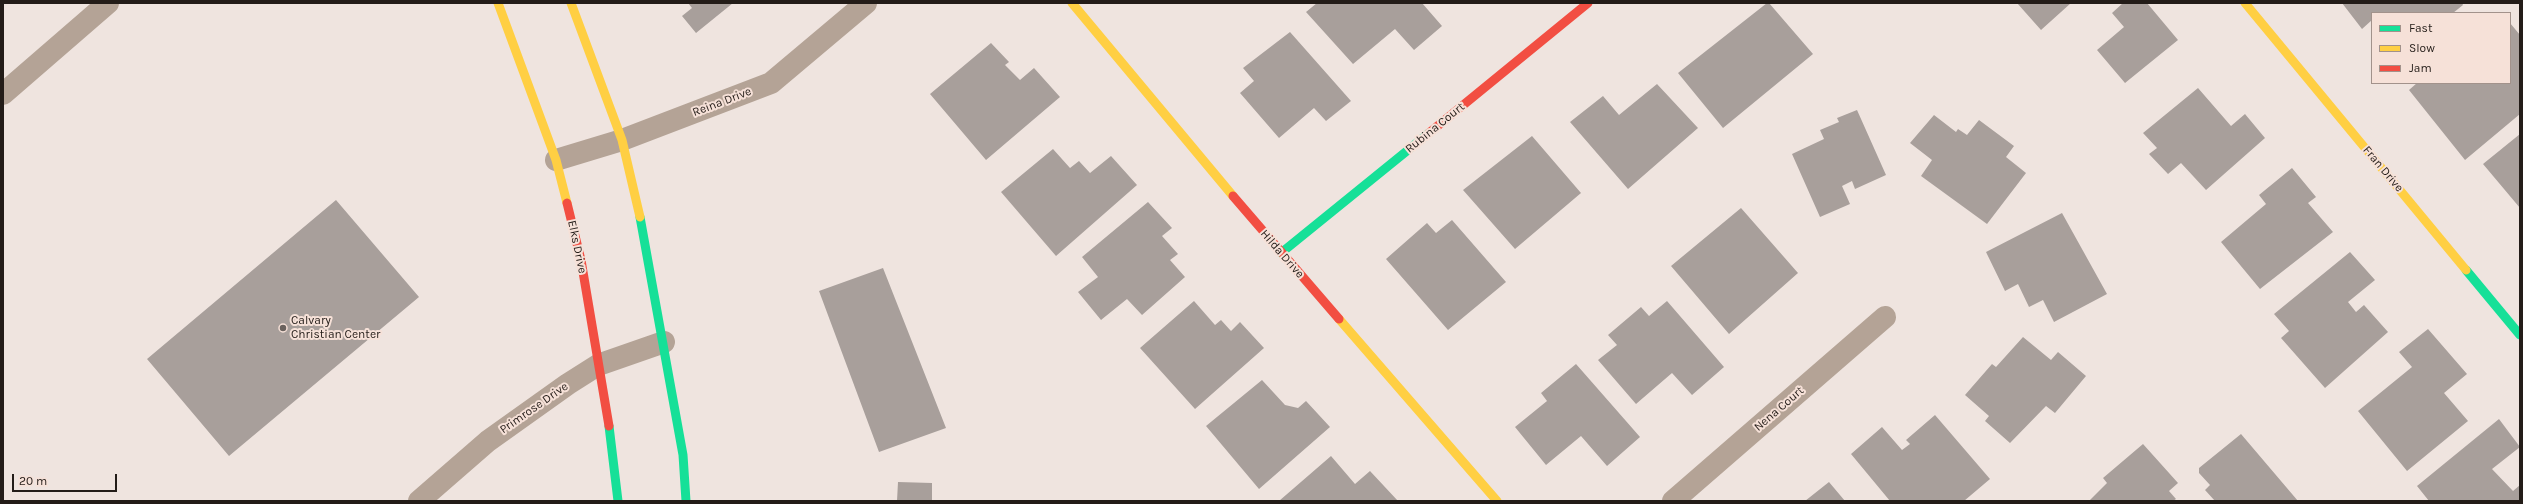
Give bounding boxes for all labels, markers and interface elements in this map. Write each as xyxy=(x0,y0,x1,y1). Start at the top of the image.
legend xyxy=(2371,12,2511,84)
text: Fast xyxy=(2409,21,2432,35)
text: Slow xyxy=(2409,41,2435,55)
text: Jam xyxy=(2409,61,2432,75)
street label: Reina Drive xyxy=(691,84,753,120)
street label: Rubina Court xyxy=(1402,100,1468,156)
street label: Fran Drive xyxy=(2360,143,2406,195)
street label: Elks Drive xyxy=(564,219,590,275)
street label: Hilda Drive xyxy=(1257,227,1307,281)
place label: Calvary Christian Center xyxy=(291,314,380,342)
marker: Calvary Christian Center xyxy=(278,323,288,333)
street label: Primrose Drive xyxy=(497,379,571,437)
street label: Nena Court xyxy=(1751,384,1807,434)
scale bar xyxy=(14,466,119,492)
text: 20 m xyxy=(19,474,47,488)

